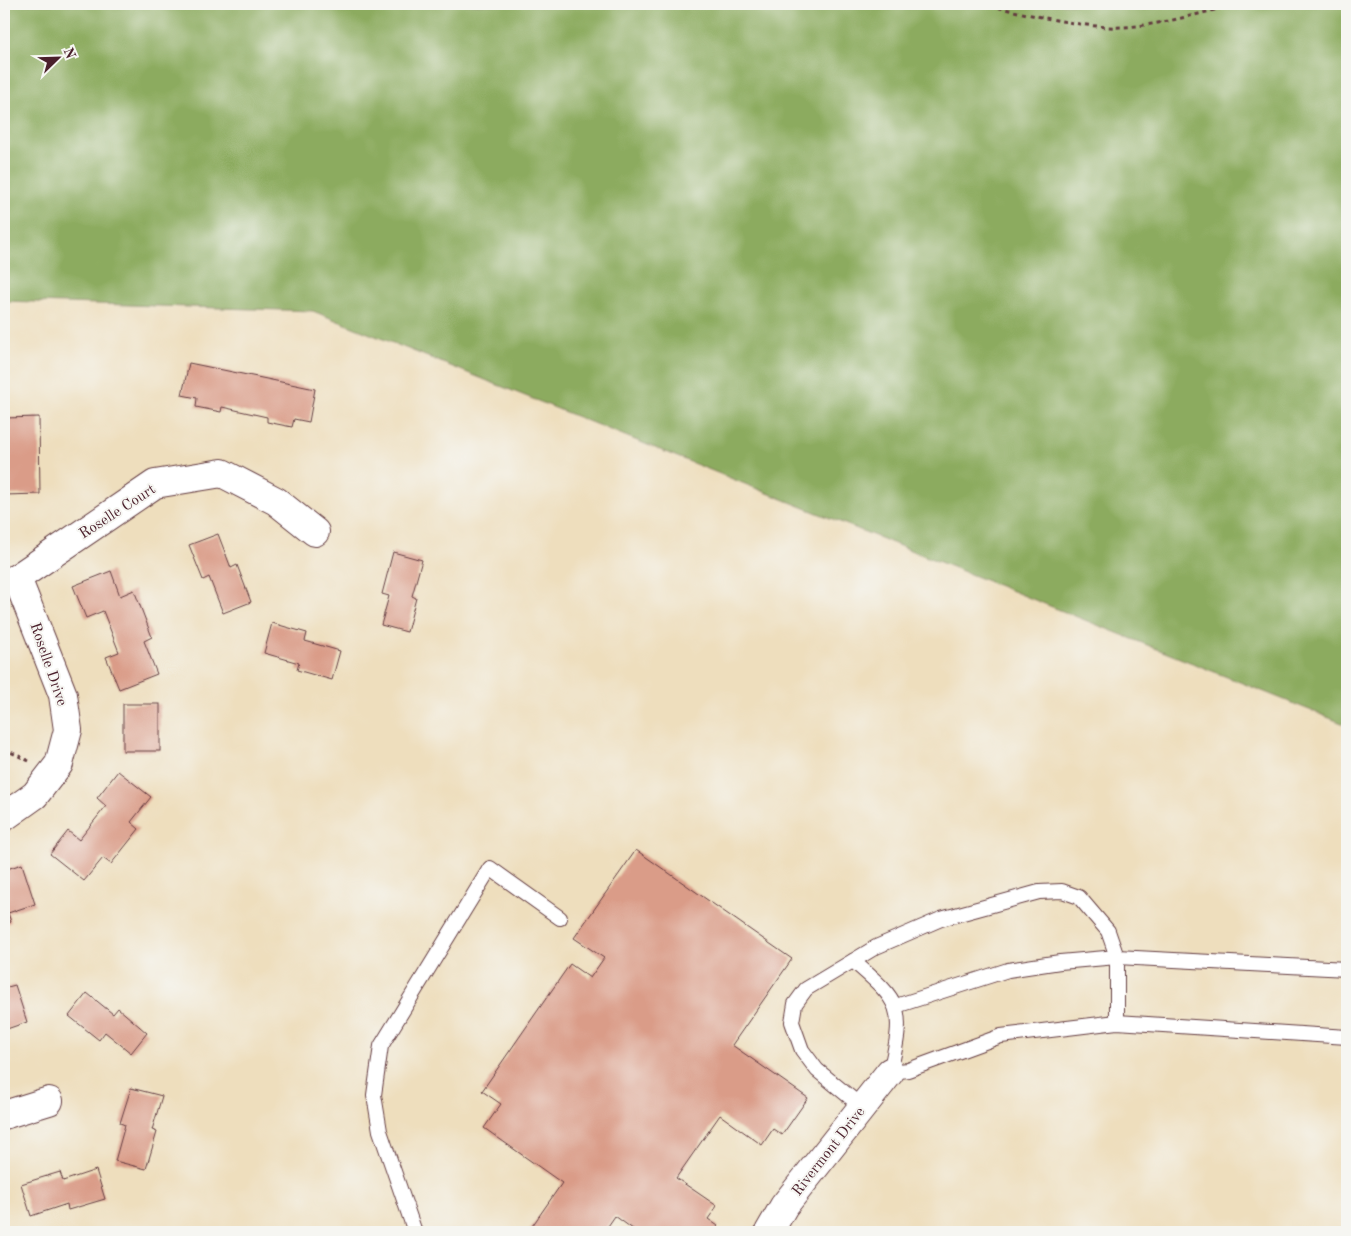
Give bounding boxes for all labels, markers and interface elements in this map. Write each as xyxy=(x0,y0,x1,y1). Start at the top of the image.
north arrow xyxy=(32,32,82,82)
text: N xyxy=(61,46,78,61)
street label: Roselle Court xyxy=(77,482,159,542)
street label: Roselle Drive xyxy=(26,621,69,708)
street label: Rivermont Drive xyxy=(790,1105,868,1199)

